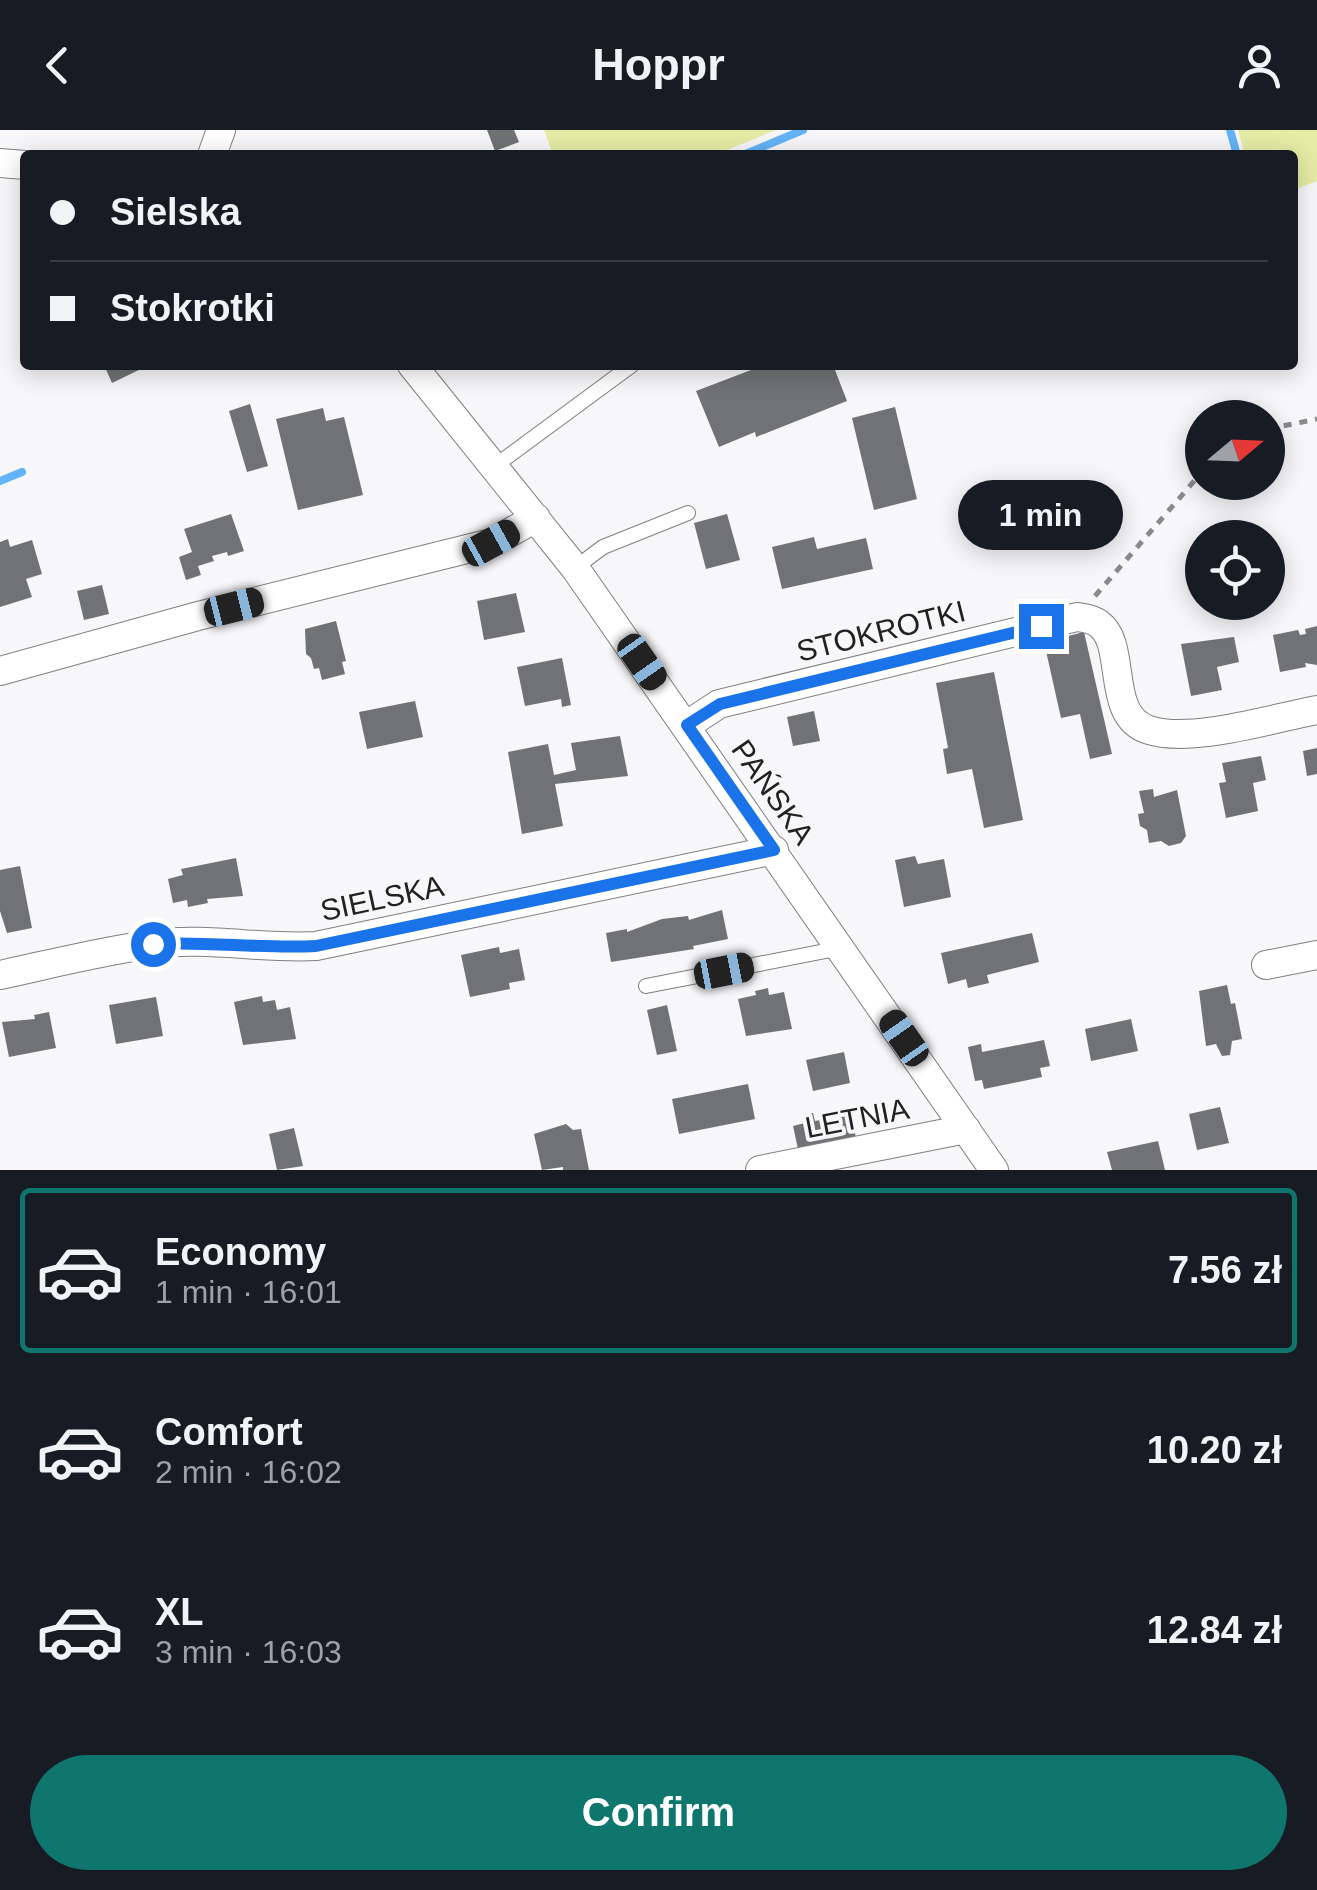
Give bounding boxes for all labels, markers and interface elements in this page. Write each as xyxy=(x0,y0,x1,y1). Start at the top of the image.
icon: back xyxy=(30,38,85,93)
icon: person xyxy=(1232,38,1287,93)
text: Hoppr xyxy=(592,39,725,90)
text: Sielska xyxy=(110,191,241,233)
text: Stokrotki xyxy=(110,287,275,329)
north arrow xyxy=(1185,400,1285,500)
map controls xyxy=(1185,400,1285,620)
callout: 1 min xyxy=(958,481,1124,551)
text: 1 min xyxy=(999,497,1082,533)
car xyxy=(457,515,525,571)
button: locate xyxy=(1185,520,1285,620)
car xyxy=(201,585,267,629)
street label: STOKROTKI xyxy=(793,594,969,668)
route end xyxy=(1019,604,1064,649)
car xyxy=(613,629,671,695)
street label: PAŃSKA xyxy=(725,734,821,850)
street label: SIELSKA xyxy=(317,869,447,927)
route start xyxy=(131,922,176,967)
car xyxy=(692,951,756,991)
car xyxy=(875,1005,933,1071)
street label: LETNIA xyxy=(802,1092,912,1144)
icon: car xyxy=(35,1226,125,1316)
text: Economy xyxy=(155,1231,326,1273)
text: 7.56 zł xyxy=(1168,1249,1282,1291)
text: 1 min · 16:01 xyxy=(155,1274,342,1310)
icon: car xyxy=(35,1406,125,1496)
text: Comfort xyxy=(155,1411,303,1453)
text: 10.20 zł xyxy=(1147,1429,1282,1471)
text: 2 min · 16:02 xyxy=(155,1454,342,1490)
icon: car xyxy=(35,1586,125,1676)
text: XL xyxy=(155,1591,204,1633)
text: 12.84 zł xyxy=(1147,1609,1282,1651)
text: 3 min · 16:03 xyxy=(155,1634,342,1670)
button: Confirm xyxy=(30,1755,1287,1870)

